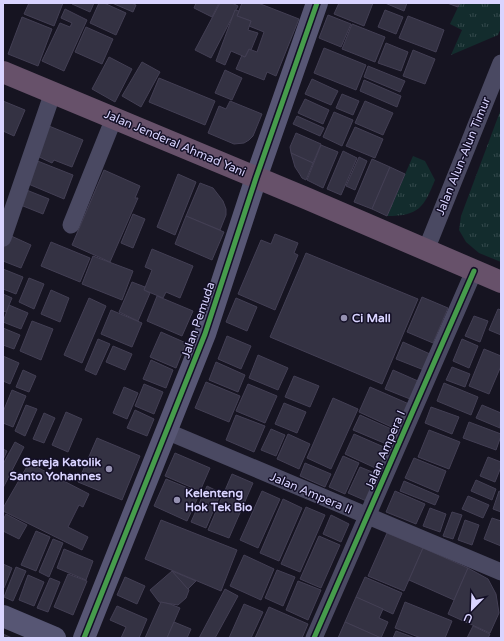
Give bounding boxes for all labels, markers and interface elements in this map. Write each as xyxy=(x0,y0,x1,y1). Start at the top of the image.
street label: Jalan Alun-Alun Timur xyxy=(433,94,493,217)
street label: Jalan Jenderal Ahmad Yani xyxy=(102,107,248,179)
street label: Jalan Pemuda xyxy=(178,280,218,360)
place label: Ci Mall xyxy=(352,311,391,325)
marker: Ci Mall xyxy=(339,313,349,323)
street label: Jalan Ampera I xyxy=(362,408,408,492)
place label: Gereja Katolik Santo Yohannes xyxy=(9,455,101,483)
marker: Gereja Katolik Santo Yohannes xyxy=(104,464,114,474)
street label: Jalan Ampera II xyxy=(268,469,354,517)
place label: Kelenteng Hok Tek Bio xyxy=(185,486,252,514)
marker: Kelenteng Hok Tek Bio xyxy=(172,495,182,505)
north arrow xyxy=(452,589,492,629)
text: U xyxy=(462,610,475,625)

